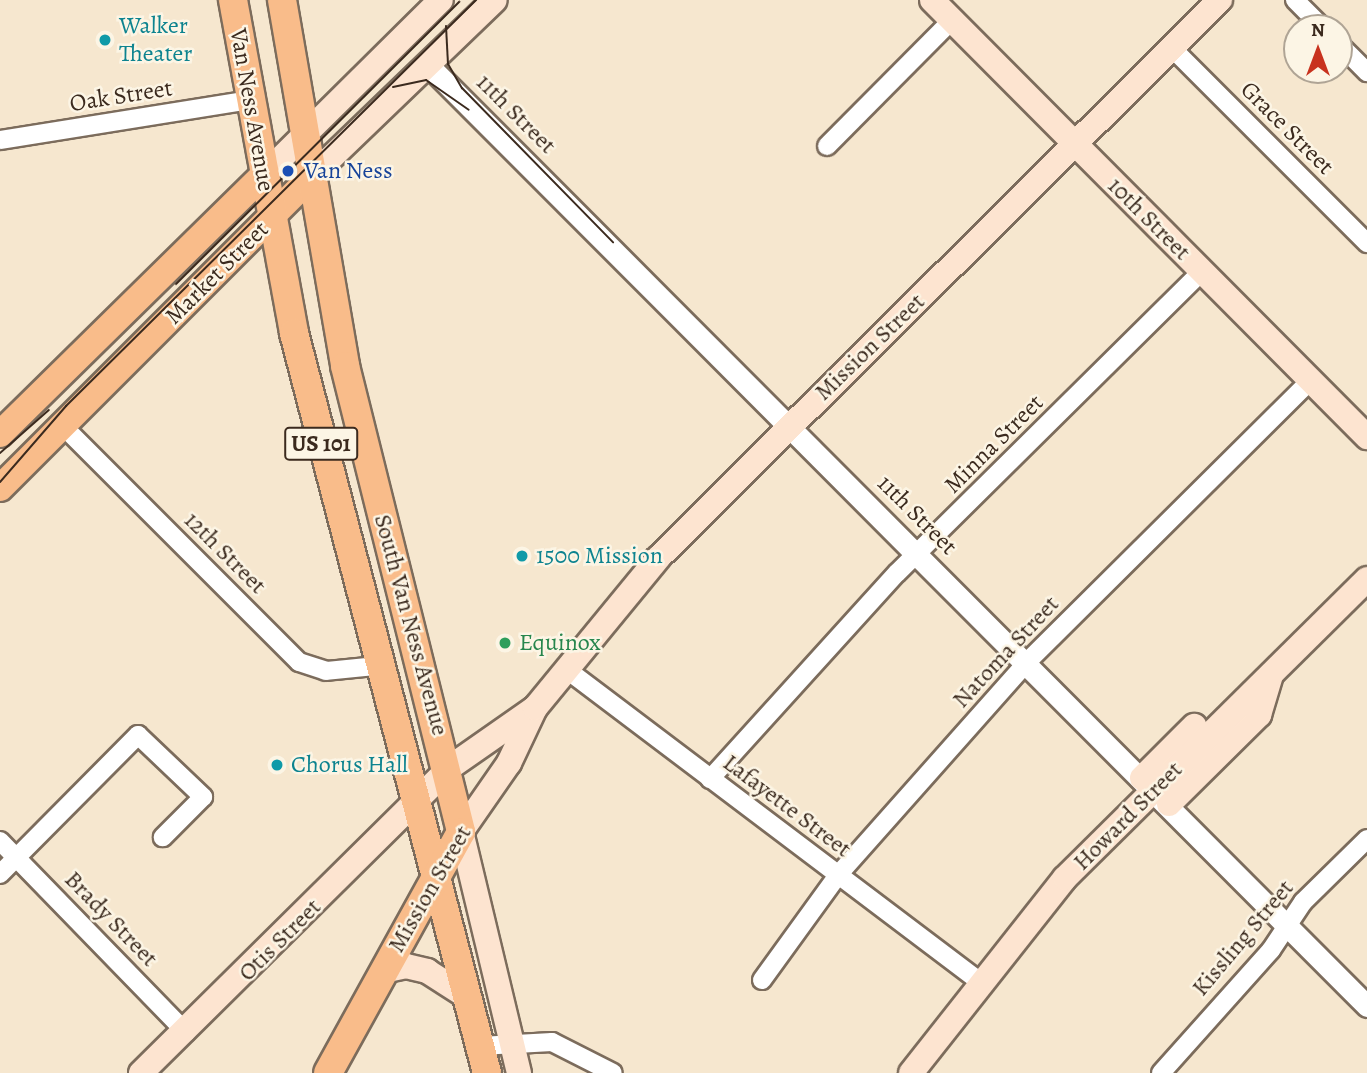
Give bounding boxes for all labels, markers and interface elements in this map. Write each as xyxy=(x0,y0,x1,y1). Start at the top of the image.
place label: Walker Theater xyxy=(119,12,193,68)
north arrow xyxy=(1283,14,1353,84)
text: N xyxy=(1311,17,1325,43)
street label: Van Ness Avenue xyxy=(224,26,280,194)
marker: Walker Theater xyxy=(97,32,113,48)
street label: 11th Street xyxy=(470,68,562,160)
street label: Oak Street xyxy=(68,74,174,118)
street label: Grace Street xyxy=(1234,75,1340,181)
place label: Van Ness xyxy=(304,157,393,185)
marker: Van Ness xyxy=(278,161,298,181)
street label: 10th Street xyxy=(1102,172,1196,266)
street label: Market Street xyxy=(159,215,275,331)
street label: Mission Street xyxy=(809,287,931,407)
street label: Minna Street xyxy=(939,389,1049,499)
road number: US 101 xyxy=(282,424,360,464)
street label: 11th Street xyxy=(871,469,963,561)
street label: 12th Street xyxy=(178,506,272,600)
street label: South Van Ness Avenue xyxy=(368,511,454,739)
place label: 1500 Mission xyxy=(536,542,663,570)
marker: 1500 Mission xyxy=(514,548,530,564)
street label: Natoma Street xyxy=(947,590,1065,714)
place label: Equinox xyxy=(519,629,601,657)
marker: Equinox xyxy=(497,635,513,651)
street label: Lafayette Street xyxy=(717,748,857,864)
place label: Chorus Hall xyxy=(291,751,408,779)
street label: Howard Street xyxy=(1067,755,1189,877)
marker: Chorus Hall xyxy=(269,757,285,773)
street label: Mission Street xyxy=(382,820,478,958)
street label: Brady Street xyxy=(58,865,164,973)
street label: Kissling Street xyxy=(1186,874,1300,1002)
street label: Otis Street xyxy=(233,893,327,987)

